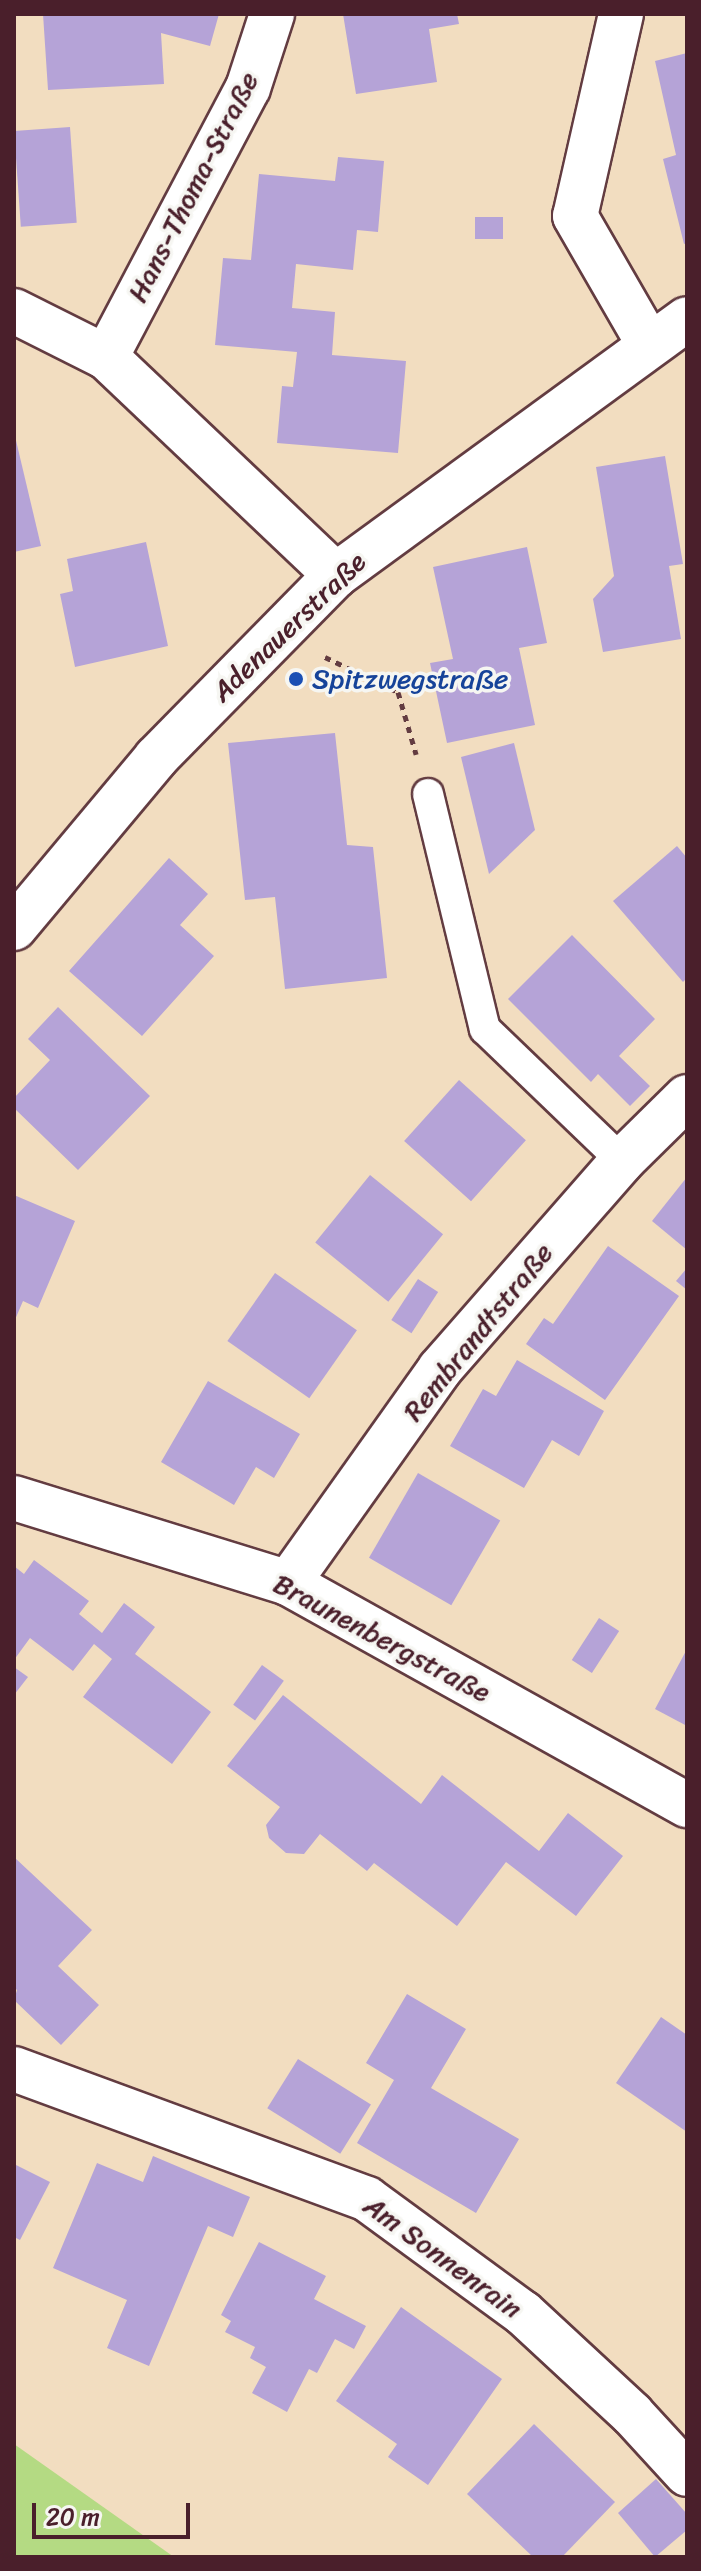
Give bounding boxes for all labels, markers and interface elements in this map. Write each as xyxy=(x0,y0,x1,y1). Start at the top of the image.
street label: Hans-Thoma-Straße xyxy=(120,66,266,308)
street label: Adenauerstraße xyxy=(205,545,373,709)
place label: Spitzwegstraße xyxy=(312,662,508,696)
marker: Spitzwegstraße xyxy=(287,670,305,688)
street label: Rembrandtstraße xyxy=(396,1236,560,1428)
street label: Braunenbergstraße xyxy=(268,1567,496,1709)
street label: Am Sonnenrain xyxy=(357,2188,529,2326)
scale bar xyxy=(36,2487,194,2537)
text: 20 m xyxy=(46,2496,100,2538)

